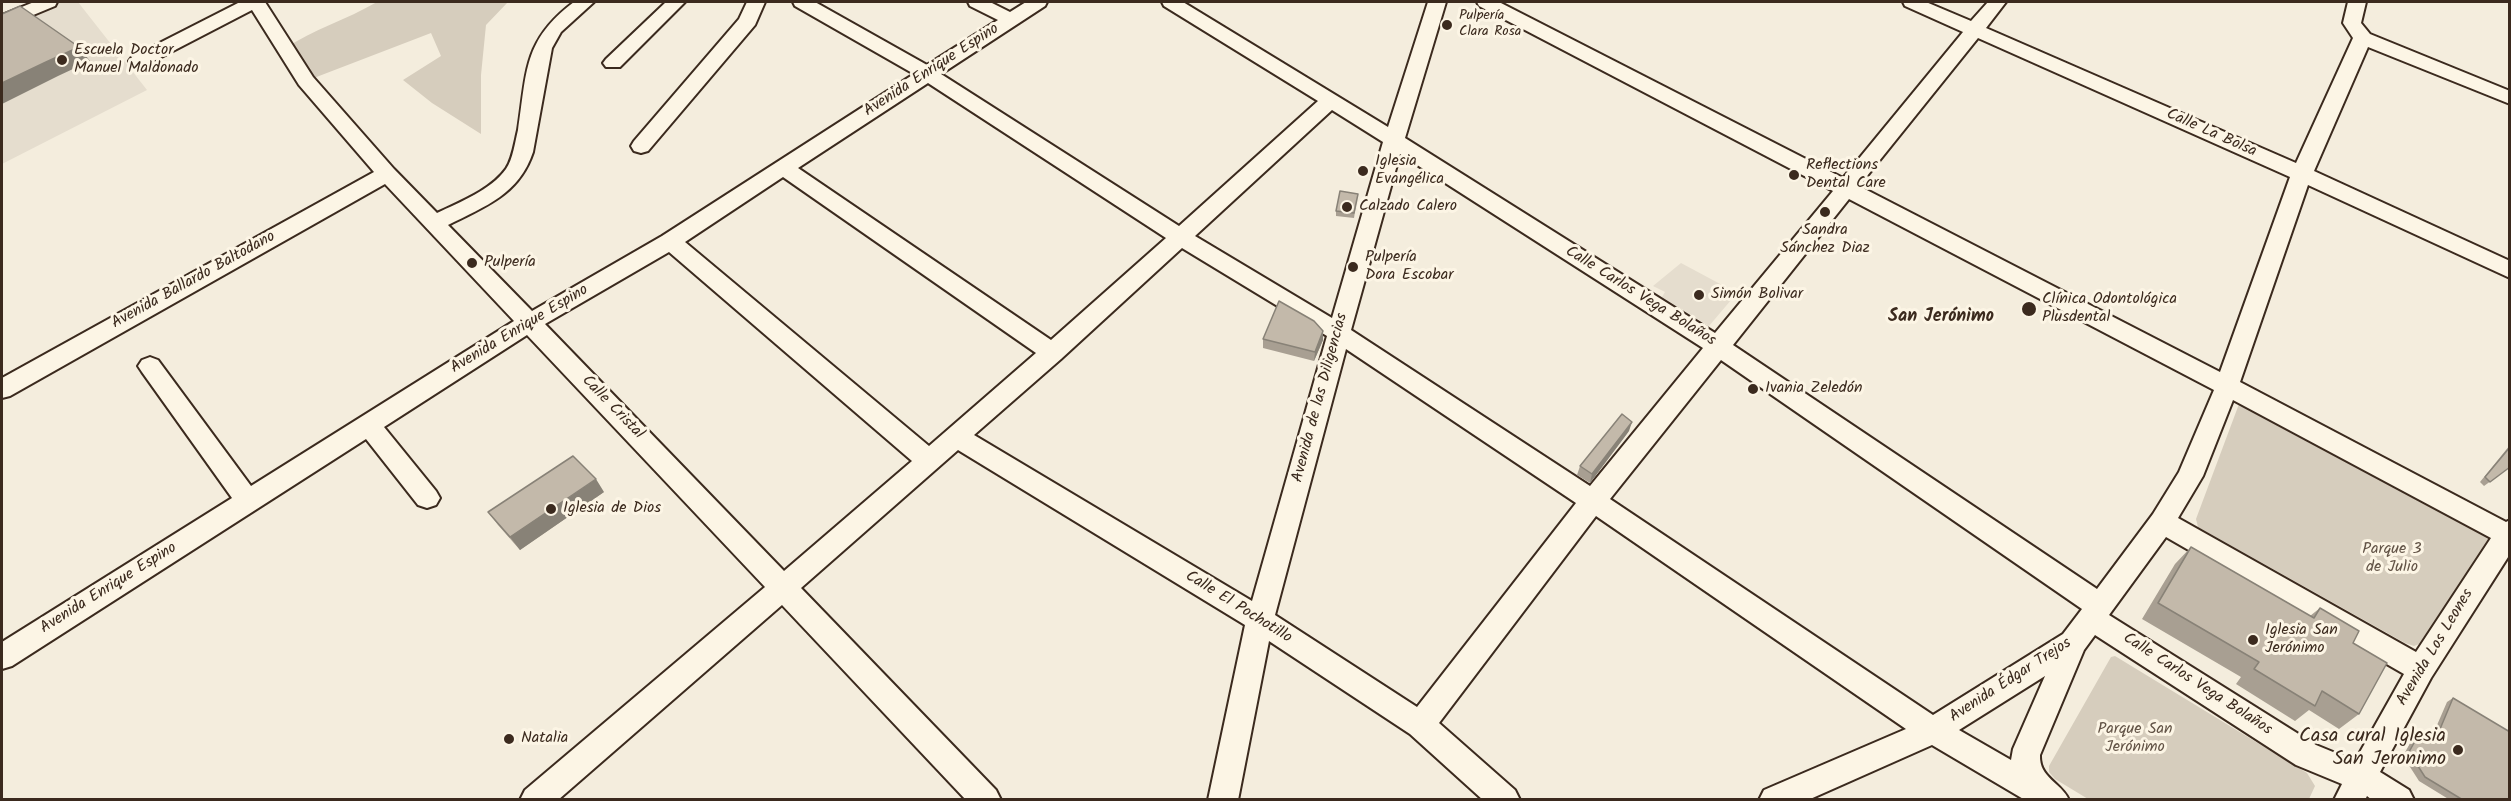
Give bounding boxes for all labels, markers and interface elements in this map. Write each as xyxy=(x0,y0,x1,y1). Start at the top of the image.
place label: Pulpería Clara Rosa xyxy=(1459,9,1521,42)
marker: Pulpería Clara Rosa xyxy=(1440,18,1454,32)
street label: Avenida Enrique Espino xyxy=(861,20,1003,122)
place label: Escuela Doctor Manuel Maldonado xyxy=(74,41,198,79)
marker: Escuela Doctor Manuel Maldonado xyxy=(55,53,69,67)
street label: Calle La Bolsa xyxy=(2163,106,2259,162)
place label: Iglesia Evangélica xyxy=(1375,152,1444,190)
place label: Reflections Dental Care xyxy=(1806,156,1886,194)
marker: Iglesia Evangélica xyxy=(1356,164,1370,178)
marker: Reflections Dental Care xyxy=(1787,168,1801,182)
place label: Calzado Calero xyxy=(1359,197,1457,217)
marker: Calzado Calero xyxy=(1340,200,1354,214)
marker: Sandra Sánchez Diaz xyxy=(1818,205,1832,219)
place label: Sandra Sánchez Diaz xyxy=(1780,221,1870,259)
street label: Avenida Ballardo Baltodano xyxy=(109,228,279,334)
street label: Calle Carlos Vega Bolaños xyxy=(1561,243,1719,351)
place label: Pulpería Dora Escobar xyxy=(1365,248,1454,286)
place label: Pulpería xyxy=(484,253,536,273)
marker: Pulpería xyxy=(465,256,479,270)
marker: Pulpería Dora Escobar xyxy=(1346,260,1360,274)
street label: Avenida Enrique Espino xyxy=(448,281,592,379)
place label: Simón Bolivar xyxy=(1711,285,1803,305)
marker: Simón Bolivar xyxy=(1692,288,1706,302)
place label: Clínica Odontológica Plusdental xyxy=(2042,290,2177,328)
marker: Clínica Odontológica Plusdental xyxy=(2020,300,2038,318)
district label: San Jerónimo xyxy=(1888,307,1994,329)
street label: Avenida de las Diligencias xyxy=(1289,311,1353,485)
street label: Calle Cristal xyxy=(577,372,647,444)
place label: Ivania Zeledón xyxy=(1765,379,1862,399)
marker: Ivania Zeledón xyxy=(1746,382,1760,396)
place label: Iglesia de Dios xyxy=(563,499,661,519)
marker: Iglesia de Dios xyxy=(544,502,558,516)
street label: Avenida Enrique Espino xyxy=(37,539,181,639)
park label: Parque 3 de Julio xyxy=(2362,540,2422,578)
street label: Calle El Pochotillo xyxy=(1181,567,1295,649)
street label: Avenida Los Leones xyxy=(2394,586,2478,710)
place label: Iglesia San Jerónimo xyxy=(2265,621,2338,659)
street label: Calle Carlos Vega Bolaños xyxy=(2119,630,2275,740)
marker: Iglesia San Jerónimo xyxy=(2246,633,2260,647)
street label: Avenida Édgar Trejos xyxy=(1947,634,2075,728)
park label: Parque San Jerónimo xyxy=(2098,720,2172,758)
place label: Casa cural Iglesia San Jeronimo xyxy=(2299,726,2446,773)
place label: Natalia xyxy=(521,729,568,749)
marker: Natalia xyxy=(502,732,516,746)
marker: Casa cural Iglesia San Jeronimo xyxy=(2451,743,2465,757)

